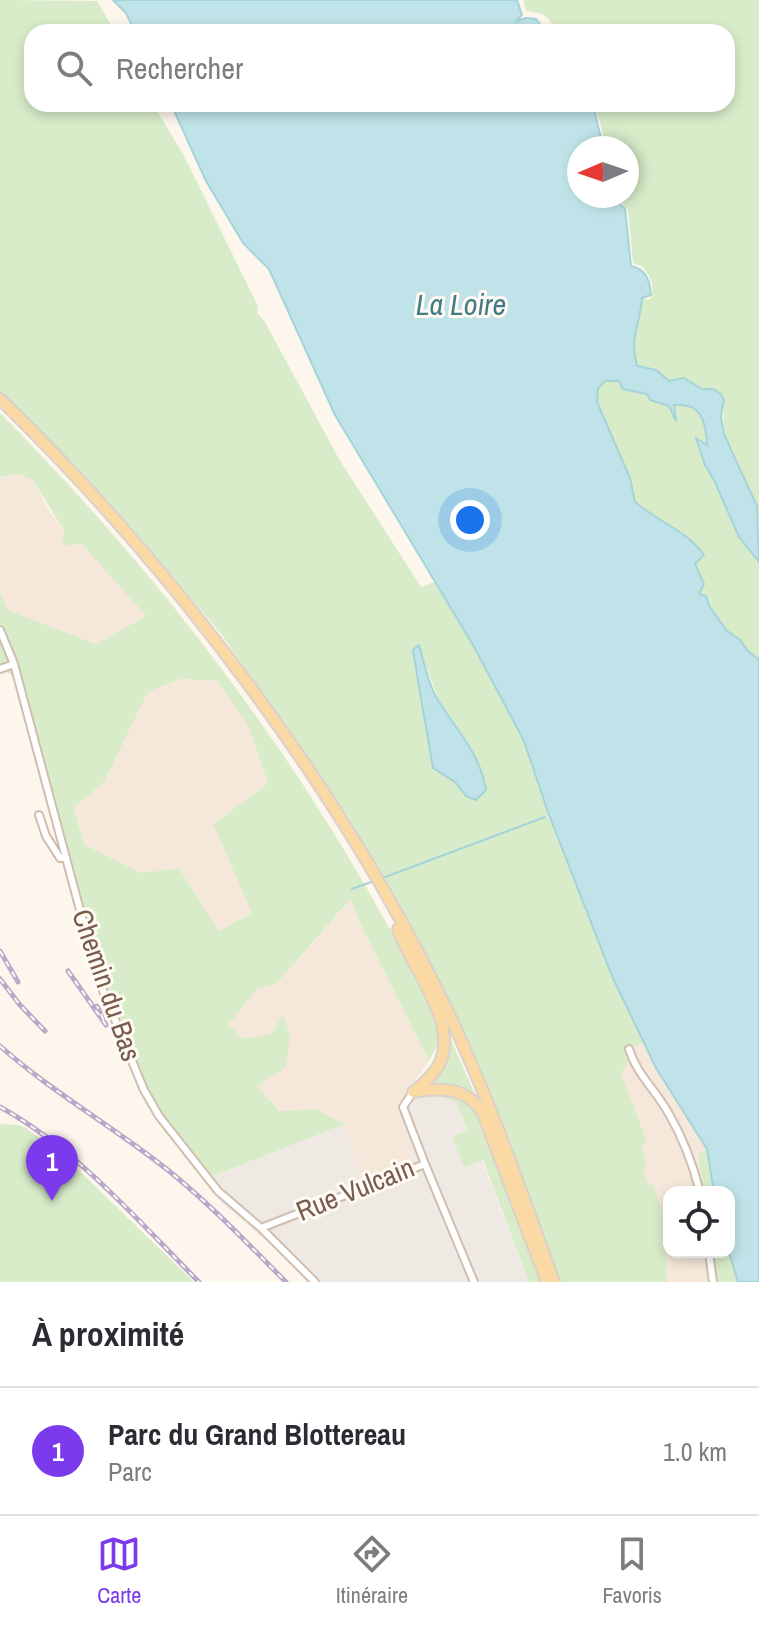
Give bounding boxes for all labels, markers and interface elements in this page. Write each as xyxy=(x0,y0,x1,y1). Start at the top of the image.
search box xyxy=(24,24,735,112)
icon: search xyxy=(52,46,96,90)
text: Rechercher xyxy=(116,48,243,88)
north arrow xyxy=(567,136,639,208)
water label: La Loire xyxy=(416,284,506,324)
your location xyxy=(450,500,490,540)
street label: Chemin du Bas xyxy=(63,904,151,1066)
pin: 1 xyxy=(26,1135,78,1201)
street label: Rue Vulcain xyxy=(290,1148,420,1230)
map controls xyxy=(663,1186,735,1258)
button: locate xyxy=(663,1186,735,1258)
text: À proximité xyxy=(32,1311,184,1357)
text: Parc du Grand Blottereau xyxy=(108,1414,406,1454)
text: 1 xyxy=(52,1434,64,1469)
text: 1.0 km xyxy=(663,1434,727,1469)
text: Parc xyxy=(108,1454,152,1489)
tab: Carte xyxy=(97,1532,141,1610)
tab: Itinéraire xyxy=(336,1532,408,1610)
tab: Favoris xyxy=(602,1532,662,1610)

